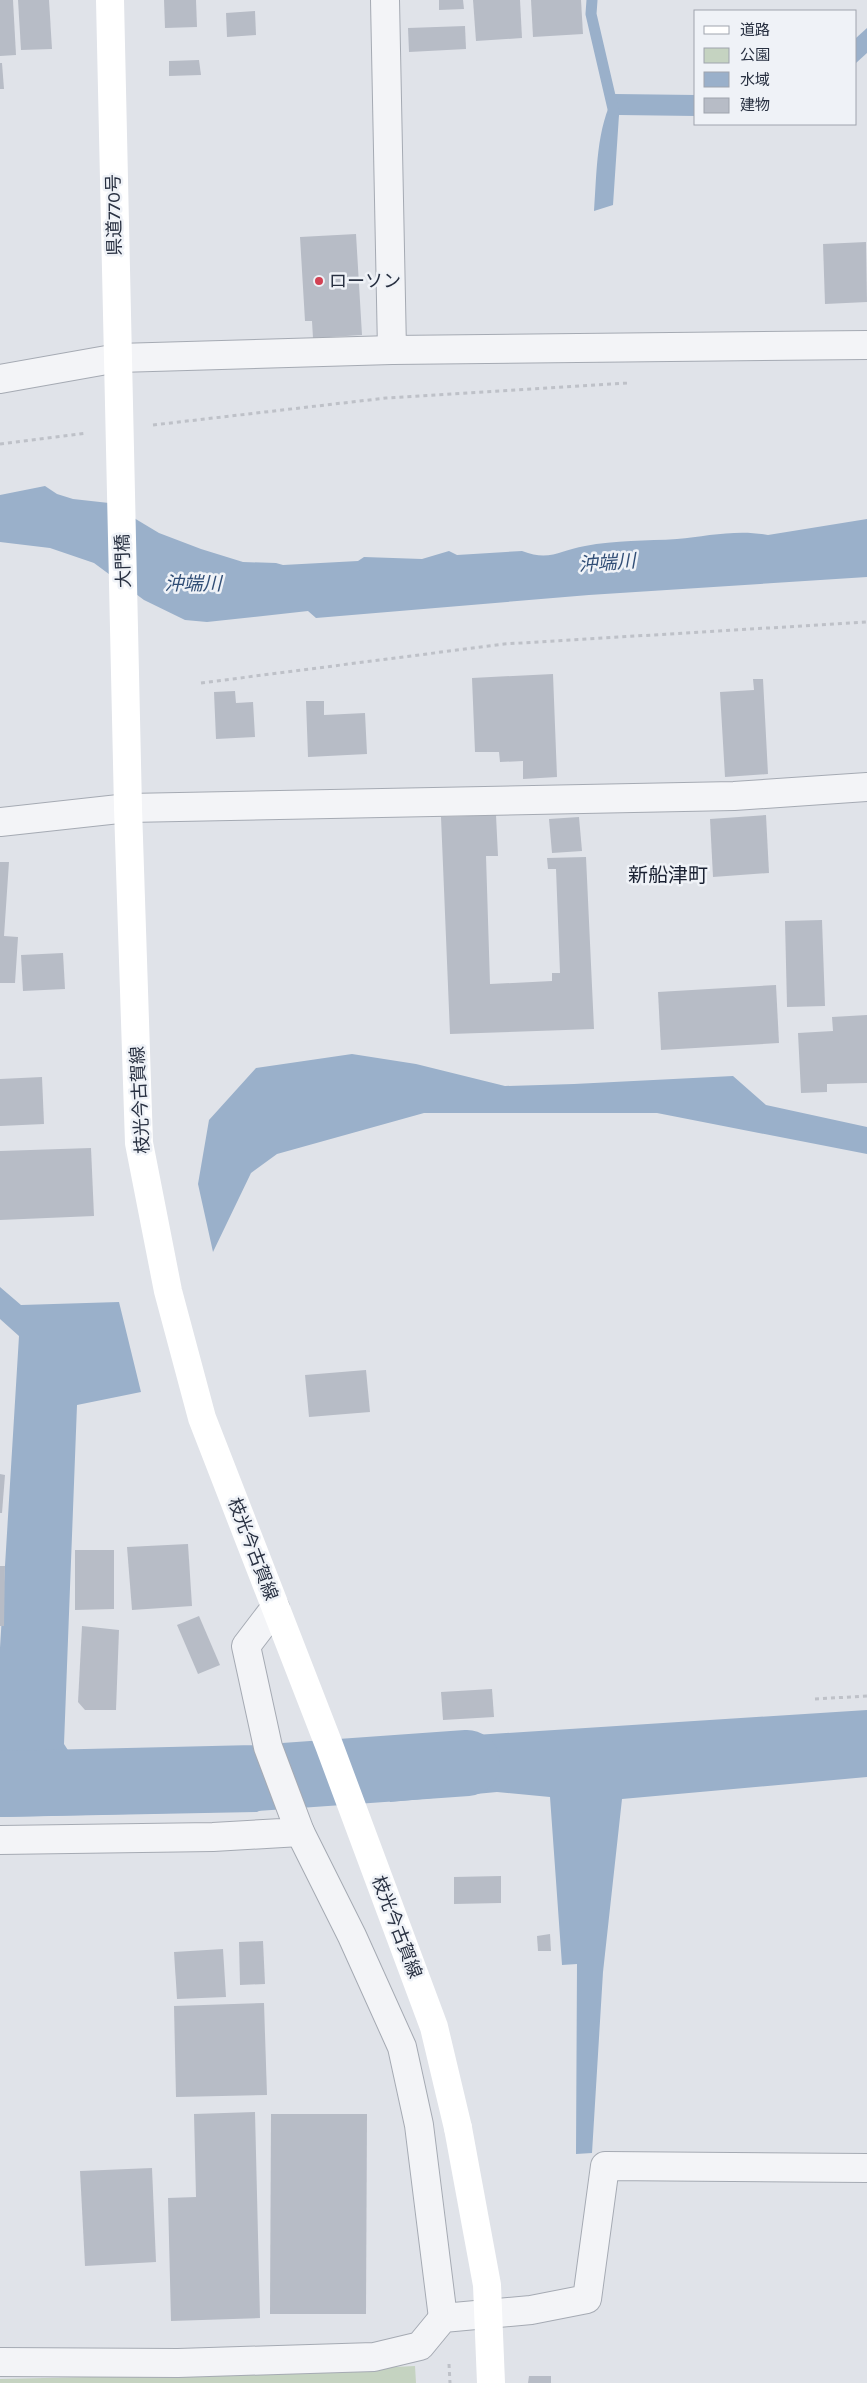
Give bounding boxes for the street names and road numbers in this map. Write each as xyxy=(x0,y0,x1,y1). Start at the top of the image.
street label: 県道770号 xyxy=(102,174,126,256)
street label: 大門橋 xyxy=(111,534,135,588)
street label: 枝光今古賀線 xyxy=(126,1045,154,1155)
street label: 枝光今古賀線 xyxy=(223,1495,283,1603)
street label: 枝光今古賀線 xyxy=(367,1873,427,1981)

